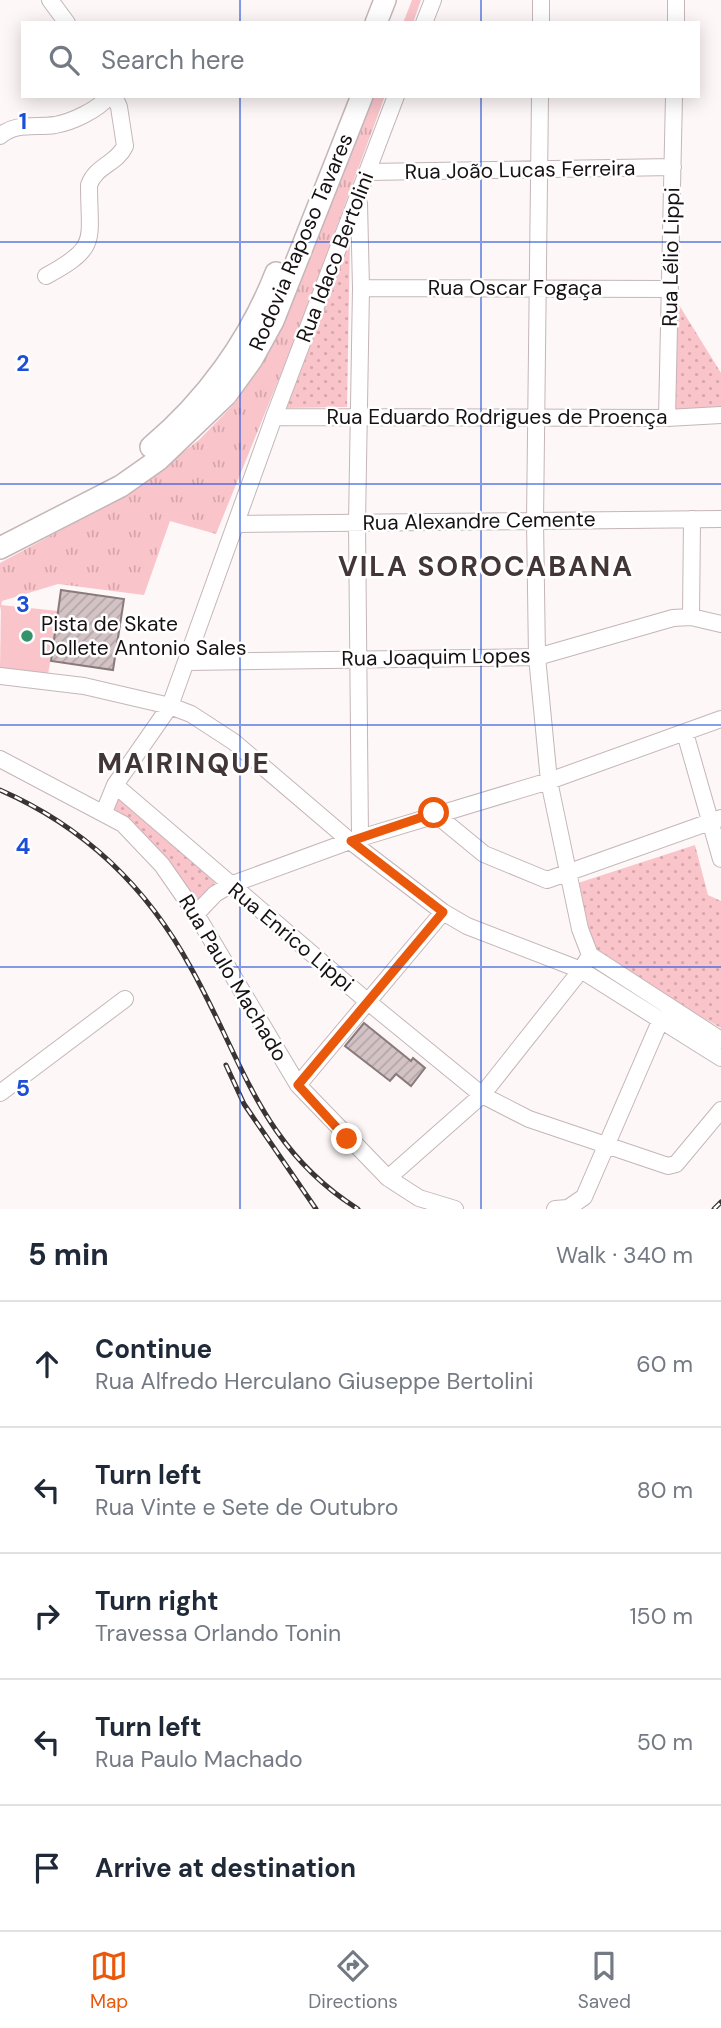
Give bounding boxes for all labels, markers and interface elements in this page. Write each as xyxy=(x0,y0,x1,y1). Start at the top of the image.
search box xyxy=(21,21,700,98)
icon: search xyxy=(45,41,83,79)
text: Search here xyxy=(101,43,244,77)
text: 1 xyxy=(19,106,27,136)
street label: Rodovia Raposo Tavares xyxy=(243,129,359,355)
street label: Rua João Lucas Ferreira xyxy=(404,154,636,186)
street label: Rua Idaco Bertolini xyxy=(290,168,380,346)
street label: Rua Lélio Lippi xyxy=(656,187,686,327)
street label: Rua Oscar Fogaça xyxy=(428,274,602,302)
text: 2 xyxy=(16,348,30,378)
street label: Rua Eduardo Rodrigues de Proença xyxy=(327,403,667,431)
street label: Rua Alexandre Cemente xyxy=(362,505,596,537)
district label: VILA SOROCABANA xyxy=(338,548,634,585)
text: 3 xyxy=(16,589,30,619)
place label: Pista de Skate Dollete Antonio Sales xyxy=(41,610,247,662)
marker: Pista de Skate Dollete Antonio Sales xyxy=(19,628,35,644)
street label: Rua Joaquim Lopes xyxy=(341,641,531,673)
district label: MAIRINQUE xyxy=(97,745,271,782)
route start xyxy=(418,797,449,828)
text: 4 xyxy=(16,831,31,861)
street label: Rua Enrico Lippi xyxy=(222,876,360,998)
street label: Rua Paulo Machado xyxy=(172,890,294,1066)
text: 5 xyxy=(16,1073,30,1103)
route end xyxy=(331,1123,362,1154)
text: 5 min xyxy=(28,1235,109,1274)
text: Walk · 340 m xyxy=(556,1240,693,1270)
text: Continue xyxy=(95,1332,212,1366)
icon: ahead xyxy=(28,1345,66,1383)
text: 60 m xyxy=(636,1349,693,1379)
text: Rua Alfredo Herculano Giuseppe Bertolini xyxy=(95,1366,534,1396)
text: Turn left xyxy=(95,1458,202,1492)
icon: left xyxy=(28,1471,66,1509)
text: 80 m xyxy=(637,1475,693,1505)
text: Rua Vinte e Sete de Outubro xyxy=(95,1492,398,1522)
text: Turn right xyxy=(95,1584,219,1618)
icon: right xyxy=(28,1597,66,1635)
text: 150 m xyxy=(629,1601,693,1631)
text: Travessa Orlando Tonin xyxy=(95,1618,341,1648)
text: Turn left xyxy=(95,1710,202,1744)
icon: left xyxy=(28,1723,66,1761)
text: 50 m xyxy=(637,1727,693,1757)
text: Rua Paulo Machado xyxy=(95,1744,303,1774)
icon: arrive xyxy=(28,1849,66,1887)
text: Arrive at destination xyxy=(95,1851,356,1885)
tab: Map xyxy=(90,1947,128,2014)
tab: Directions xyxy=(308,1947,398,2014)
tab: Saved xyxy=(578,1947,631,2014)

